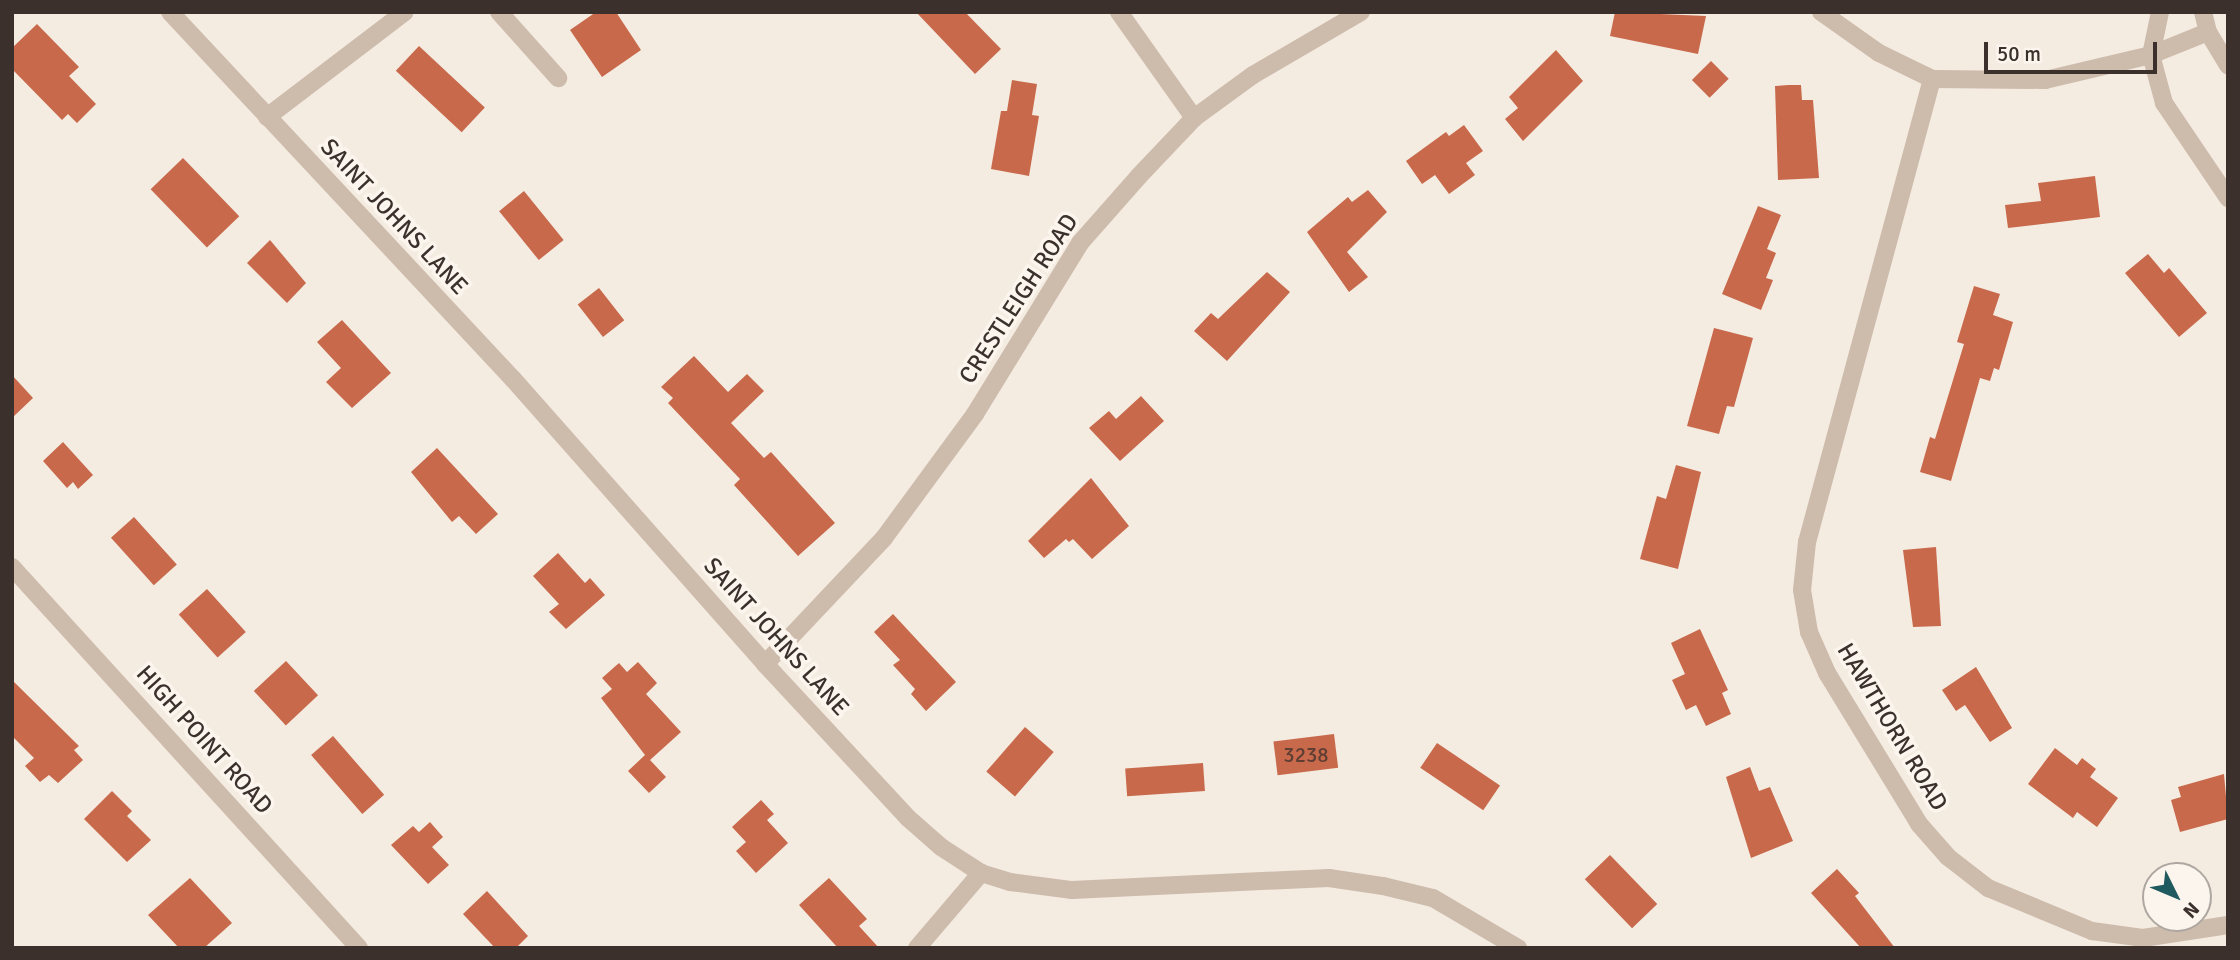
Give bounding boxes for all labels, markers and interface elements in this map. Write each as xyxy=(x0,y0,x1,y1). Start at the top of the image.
scale bar xyxy=(1988,28,2161,72)
text: 50 m xyxy=(1997,41,2041,67)
street label: SAINT JOHNS LANE xyxy=(314,133,474,301)
street label: CRESTLEIGH ROAD xyxy=(953,209,1085,389)
street label: SAINT JOHNS LANE xyxy=(697,552,855,722)
street label: HAWTHORN ROAD xyxy=(1831,638,1953,816)
street label: HIGH POINT ROAD xyxy=(130,660,278,820)
house number: 3238 xyxy=(1283,742,1329,768)
north arrow xyxy=(2142,862,2212,932)
text: N xyxy=(2178,897,2204,923)

